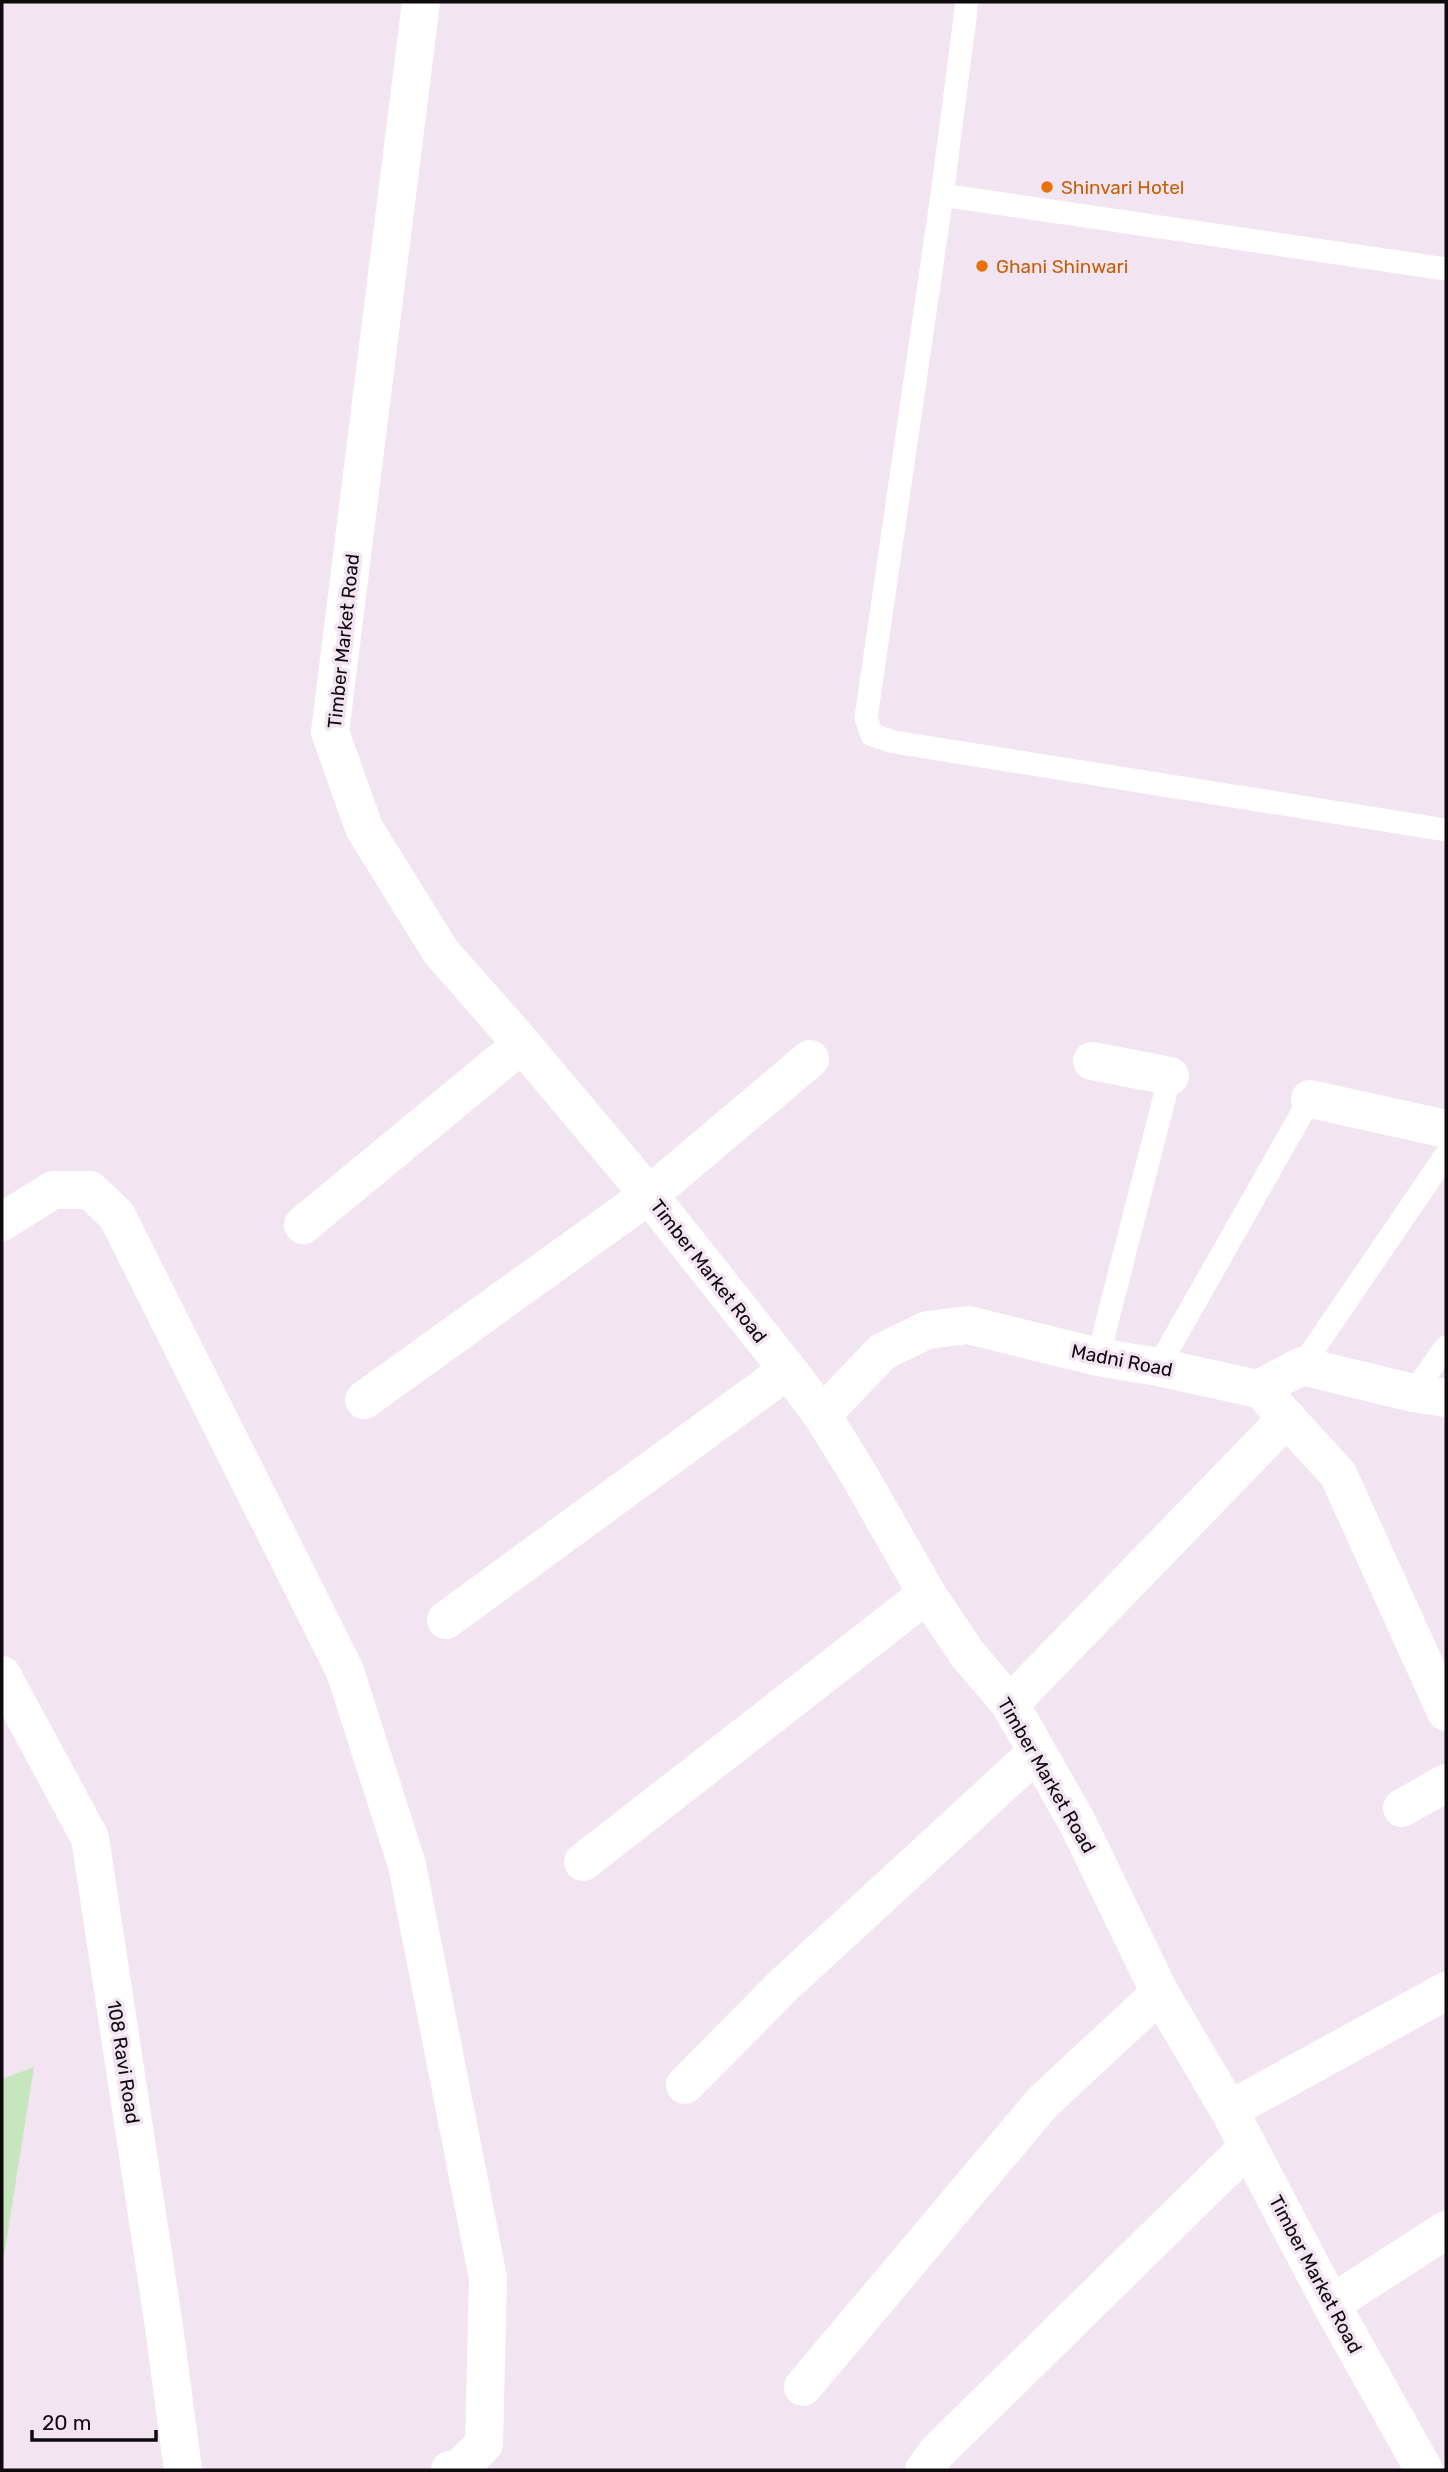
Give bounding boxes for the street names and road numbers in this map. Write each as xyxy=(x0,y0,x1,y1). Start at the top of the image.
street label: Timber Market Road xyxy=(323,553,364,730)
street label: Timber Market Road xyxy=(645,1195,772,1348)
street label: Madni Road xyxy=(1069,1339,1174,1382)
street label: Timber Market Road xyxy=(993,1693,1100,1857)
street label: 108 Ravi Road xyxy=(102,1999,145,2125)
street label: Timber Market Road xyxy=(1264,2191,1367,2357)

